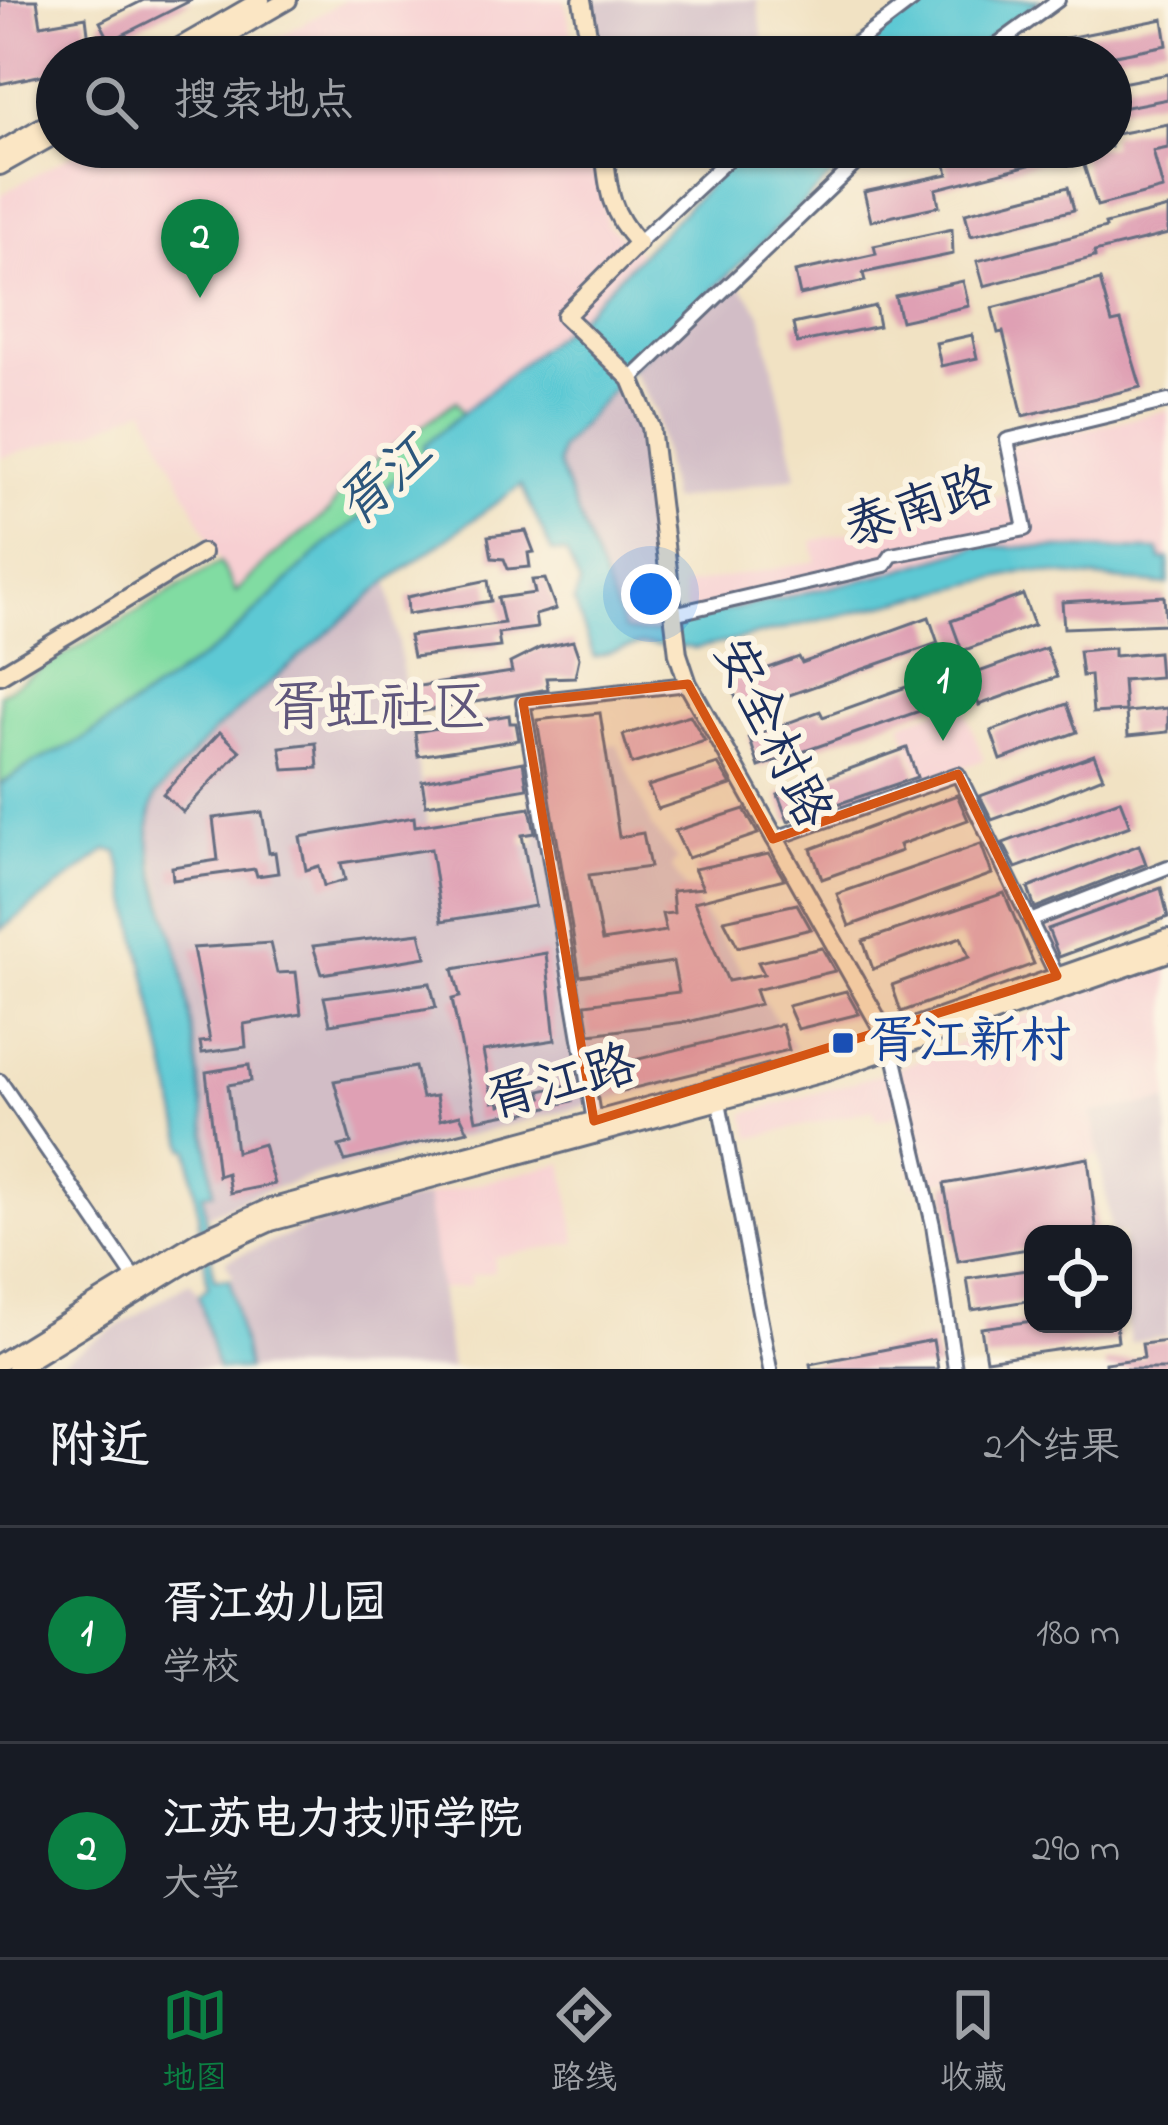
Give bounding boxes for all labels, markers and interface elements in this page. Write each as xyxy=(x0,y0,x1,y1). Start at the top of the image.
search box xyxy=(36,36,1132,168)
icon: search xyxy=(78,69,144,135)
text: 搜索地点 xyxy=(174,70,354,136)
pin: 2 xyxy=(161,199,239,298)
water label: 胥江 xyxy=(321,417,455,548)
street label: 泰南路 xyxy=(836,451,1004,569)
your location xyxy=(621,564,681,624)
street label: 安全村路 xyxy=(692,626,848,842)
pin: 1 xyxy=(904,642,982,741)
district label: 胥虹社区 xyxy=(271,672,487,750)
place label: 胥江新村 xyxy=(867,1006,1071,1081)
street label: 胥江路 xyxy=(478,1029,646,1141)
marker: 胥江新村 xyxy=(830,1030,856,1056)
map controls xyxy=(1024,1225,1132,1333)
button: locate xyxy=(1024,1225,1132,1333)
text: 附近 xyxy=(48,1411,150,1486)
text: 2个结果 xyxy=(984,1420,1120,1477)
text: 胥江幼儿园 xyxy=(162,1573,387,1639)
text: 1 xyxy=(81,1606,93,1663)
text: 180 m xyxy=(1036,1606,1120,1663)
text: 学校 xyxy=(162,1641,240,1698)
text: 江苏电力技师学院 xyxy=(162,1789,522,1855)
text: 2 xyxy=(77,1822,97,1879)
text: 290 m xyxy=(1032,1822,1120,1879)
text: 大学 xyxy=(162,1857,240,1914)
tab: 地图 xyxy=(162,1982,228,2104)
tab: 路线 xyxy=(551,1982,617,2104)
tab: 收藏 xyxy=(940,1982,1006,2104)

